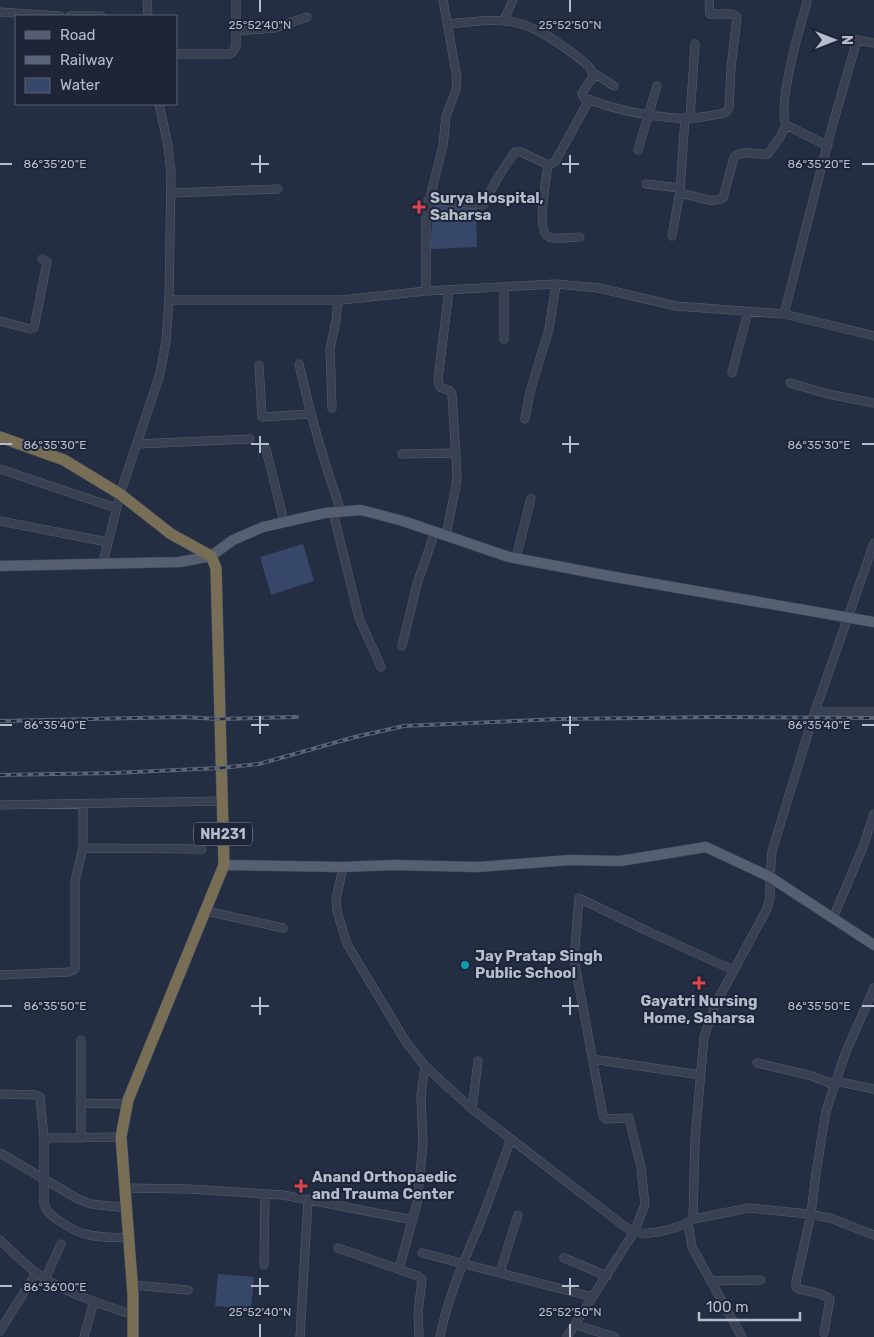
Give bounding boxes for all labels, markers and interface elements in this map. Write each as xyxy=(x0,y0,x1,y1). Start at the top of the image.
legend xyxy=(15,15,178,105)
north arrow xyxy=(809,15,859,65)
text: 25°52'40"N xyxy=(229,18,291,32)
text: 25°52'50"N xyxy=(538,18,602,32)
text: Road xyxy=(60,26,96,44)
text: N xyxy=(838,35,855,45)
text: Railway xyxy=(60,51,114,69)
text: Water xyxy=(60,76,100,94)
text: 86°35'20"E xyxy=(24,157,86,171)
text: 86°35'20"E xyxy=(788,157,850,171)
place label: Surya Hospital, Saharsa xyxy=(430,189,544,224)
marker: Surya Hospital, Saharsa xyxy=(412,200,426,214)
text: 86°35'30"E xyxy=(23,438,87,452)
text: 86°35'30"E xyxy=(787,438,851,452)
text: 86°35'40"E xyxy=(24,718,86,732)
text: 86°35'40"E xyxy=(788,718,850,732)
road number: NH231 xyxy=(194,822,252,846)
place label: Jay Pratap Singh Public School xyxy=(475,947,603,982)
marker: Jay Pratap Singh Public School xyxy=(459,959,471,971)
marker: Gayatri Nursing Home, Saharsa xyxy=(692,976,706,990)
place label: Gayatri Nursing Home, Saharsa xyxy=(640,992,758,1027)
text: 86°35'50"E xyxy=(24,999,87,1013)
text: 86°35'50"E xyxy=(788,999,851,1013)
place label: Anand Orthopaedic and Trauma Center xyxy=(312,1168,457,1203)
marker: Anand Orthopaedic and Trauma Center xyxy=(294,1179,308,1193)
text: 86°36'00"E xyxy=(23,1280,87,1294)
scale bar xyxy=(699,1290,800,1322)
text: 100 m xyxy=(706,1298,748,1316)
text: 25°52'40"N xyxy=(229,1305,291,1319)
text: 25°52'50"N xyxy=(538,1305,602,1319)

